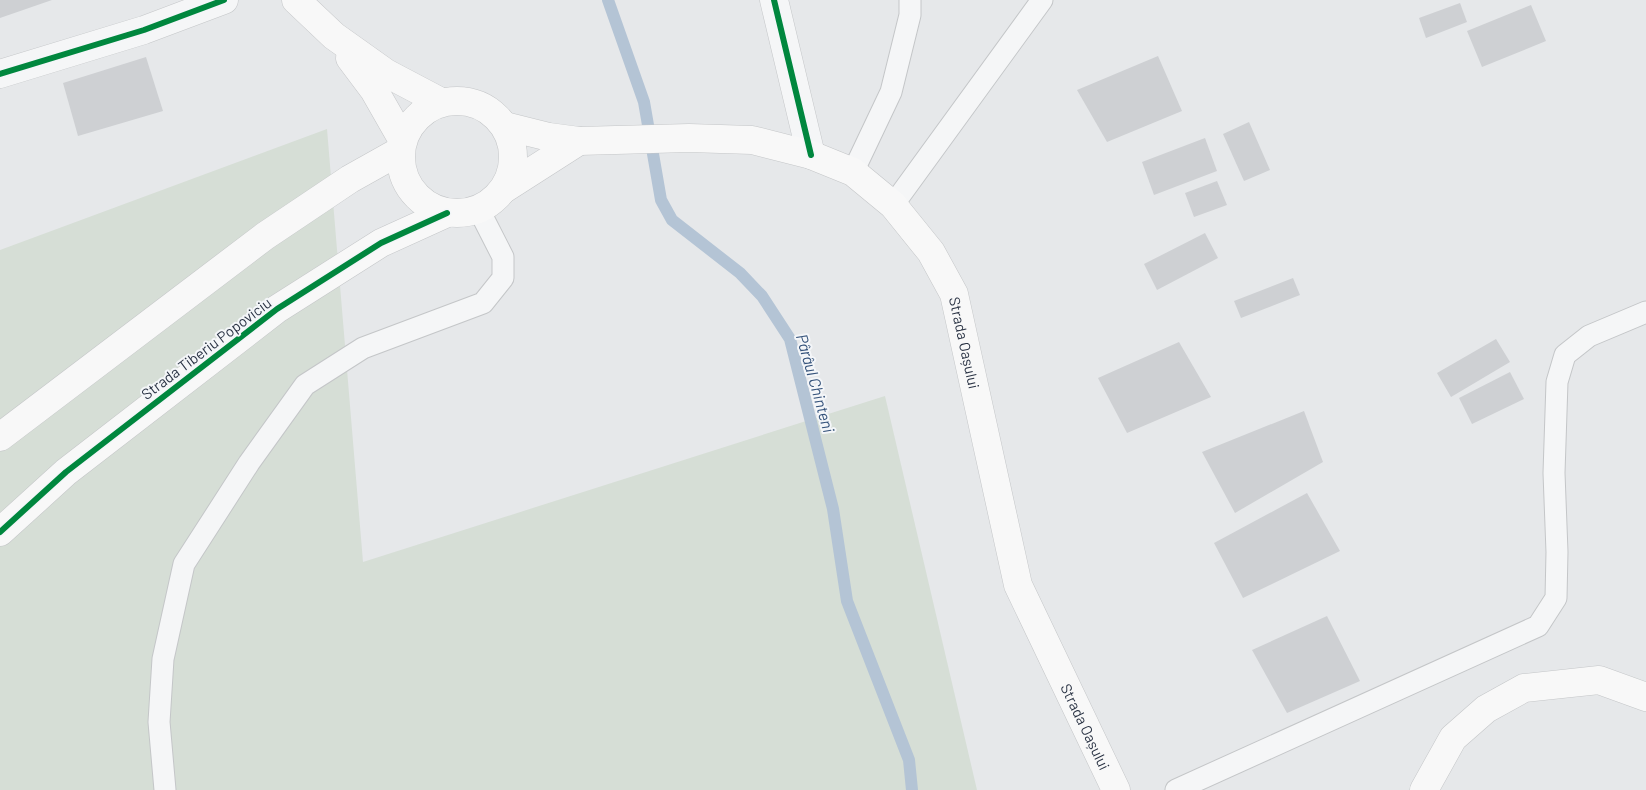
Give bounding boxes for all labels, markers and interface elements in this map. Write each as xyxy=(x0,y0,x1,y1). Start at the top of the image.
street label: Strada Tiberiu Popoviciu xyxy=(137,293,275,403)
street label: Strada Oașului xyxy=(946,295,984,391)
water label: Pârâul Chinteni xyxy=(793,331,839,435)
street label: Strada Oașului xyxy=(1057,680,1114,773)

